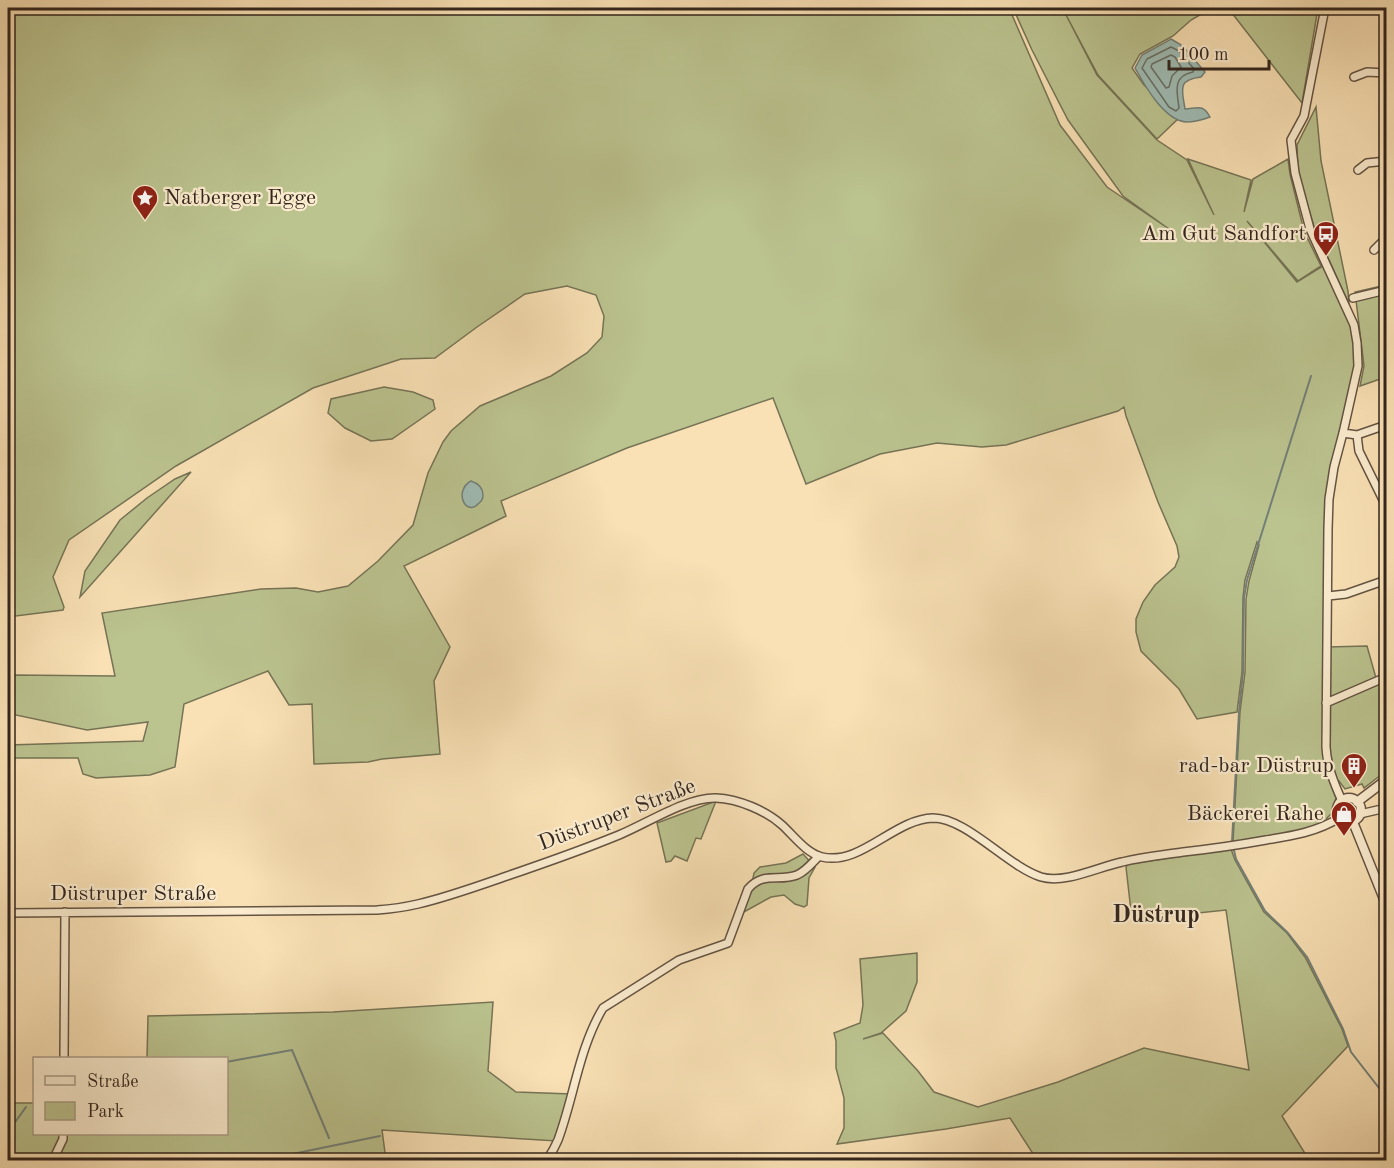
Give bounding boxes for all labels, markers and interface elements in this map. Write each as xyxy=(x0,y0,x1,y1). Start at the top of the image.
scale bar xyxy=(1169,33,1270,71)
text: 100 m xyxy=(1178,46,1229,64)
place icon: Natberger Egge xyxy=(130,183,160,221)
place label: Natberger Egge xyxy=(164,187,316,209)
bus stop icon: Am Gut Sandfort xyxy=(1311,219,1341,257)
place label: Am Gut Sandfort xyxy=(1141,223,1306,245)
building icon: rad-bar Düstrup xyxy=(1339,751,1369,789)
place label: rad-bar Düstrup xyxy=(1179,755,1334,777)
street label: Düstruper Straße xyxy=(535,775,699,855)
shop icon: Bäckerei Rahe xyxy=(1329,799,1359,837)
place label: Bäckerei Rahe xyxy=(1187,803,1324,825)
street label: Düstruper Straße xyxy=(50,883,216,905)
district label: Düstrup xyxy=(1112,904,1200,928)
legend xyxy=(33,1057,228,1135)
text: Straße xyxy=(87,1073,138,1091)
text: Park xyxy=(87,1103,124,1121)

